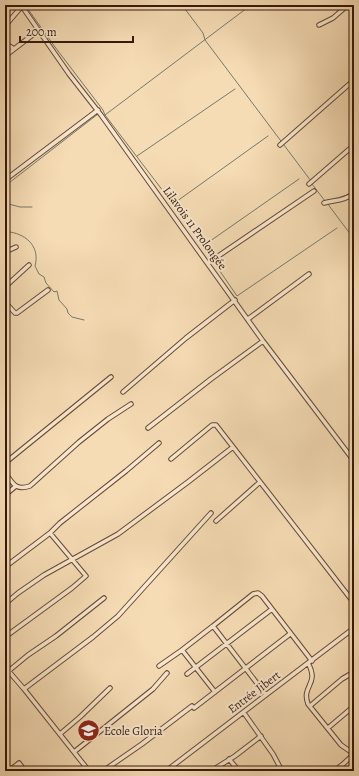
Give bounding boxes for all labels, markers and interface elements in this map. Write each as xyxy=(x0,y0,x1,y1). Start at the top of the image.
scale bar xyxy=(20,18,133,44)
text: 200 m xyxy=(26,24,57,40)
street label: Lilavois 11 Prolongée xyxy=(159,183,231,273)
street label: Entrée Jibert xyxy=(224,667,284,717)
school or university icon: Ecole Gloria xyxy=(75,718,101,744)
place label: Ecole Gloria xyxy=(104,723,163,739)

